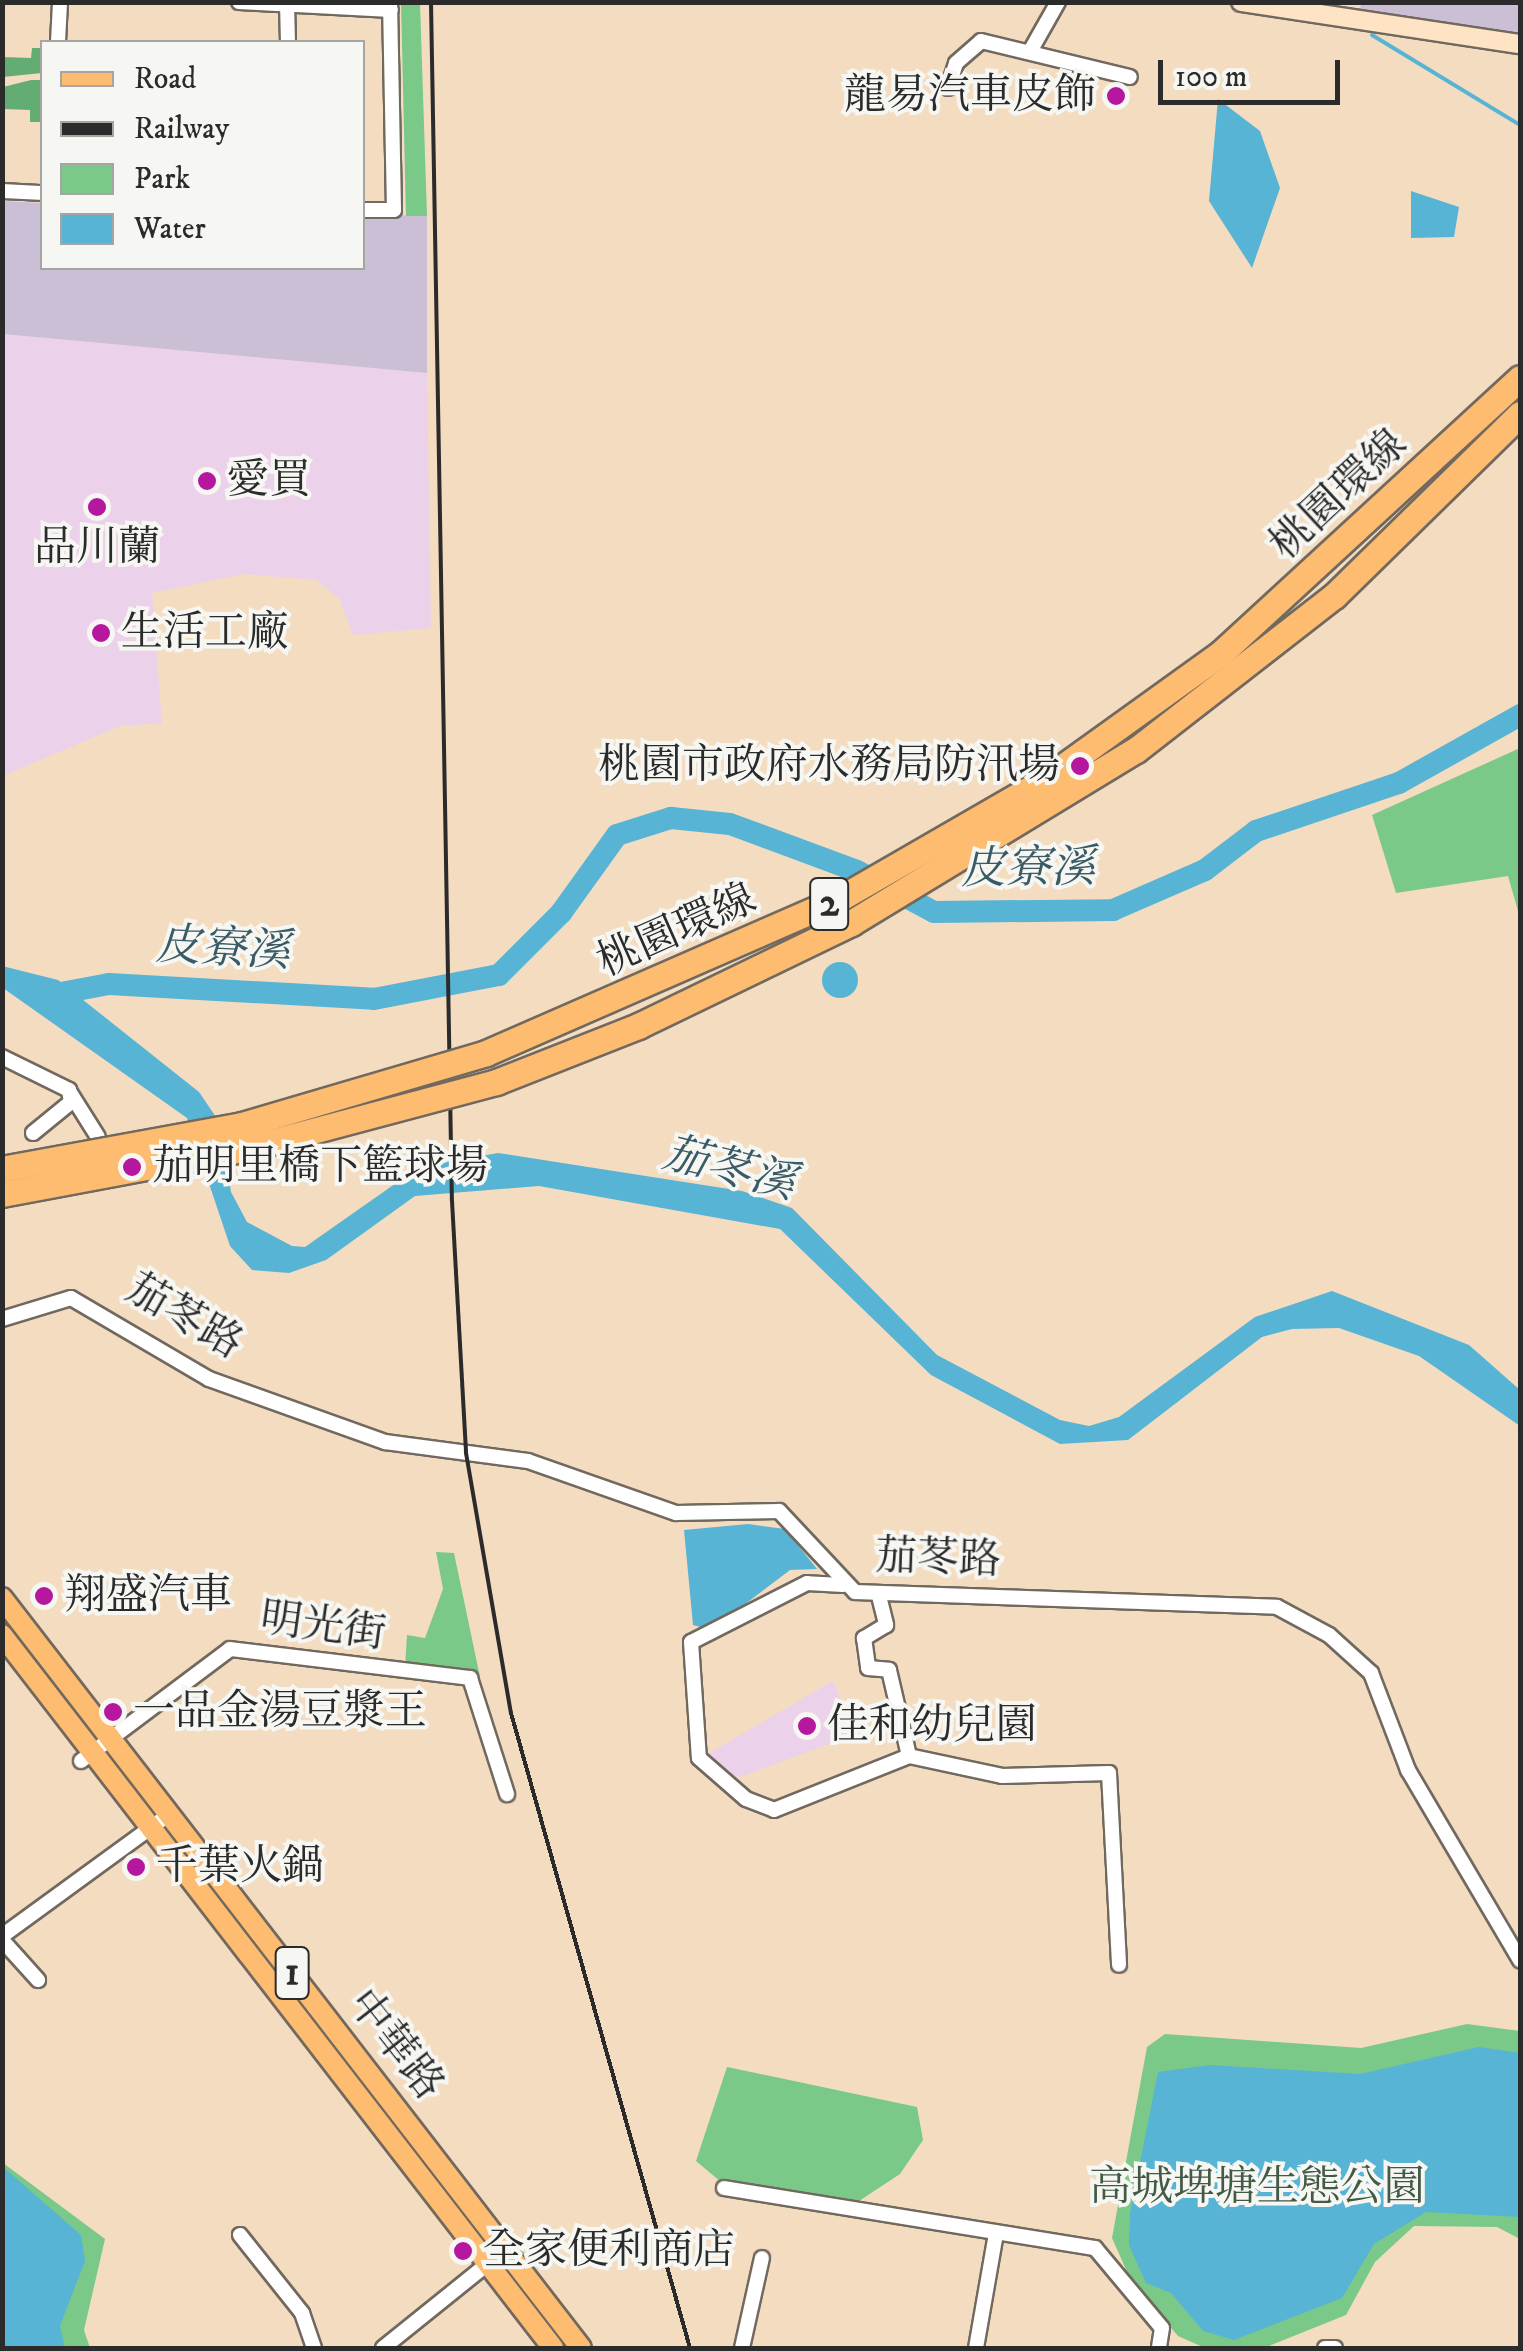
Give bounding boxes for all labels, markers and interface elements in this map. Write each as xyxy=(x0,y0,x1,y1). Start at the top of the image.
legend xyxy=(40,40,365,270)
scale bar xyxy=(1163,40,1346,102)
text: 100 m xyxy=(1175,59,1247,96)
text: Road xyxy=(134,61,196,98)
place label: 龍易汽車皮飾 xyxy=(844,71,1096,121)
marker: 龍易汽車皮飾 xyxy=(1105,85,1127,107)
text: Railway xyxy=(134,111,229,148)
text: Park xyxy=(134,161,190,198)
text: Water xyxy=(134,211,206,248)
street label: 桃園環線 xyxy=(1260,419,1418,571)
place label: 愛買 xyxy=(227,456,311,506)
marker: 愛買 xyxy=(196,470,218,492)
marker: 品川蘭 xyxy=(86,496,108,518)
place label: 品川蘭 xyxy=(34,523,160,573)
place label: 生活工廠 xyxy=(121,608,289,658)
marker: 生活工廠 xyxy=(90,622,112,644)
place label: 桃園市政府水務局防汛場 xyxy=(598,741,1060,791)
marker: 桃園市政府水務局防汛場 xyxy=(1069,755,1091,777)
water label: 皮寮溪 xyxy=(960,842,1096,898)
road number: 2 xyxy=(809,869,849,939)
street label: 桃園環線 xyxy=(590,874,764,988)
water label: 皮寮溪 xyxy=(154,920,292,980)
water label: 茄苳溪 xyxy=(657,1127,801,1213)
place label: 茄明里橋下籃球場 xyxy=(152,1142,488,1192)
marker: 茄明里橋下籃球場 xyxy=(121,1156,143,1178)
street label: 茄苳路 xyxy=(117,1264,251,1370)
street label: 茄苳路 xyxy=(874,1532,1002,1586)
place label: 翔盛汽車 xyxy=(64,1571,232,1621)
marker: 翔盛汽車 xyxy=(33,1585,55,1607)
street label: 明光街 xyxy=(257,1593,389,1661)
place label: 一品金湯豆漿王 xyxy=(133,1687,427,1737)
marker: 一品金湯豆漿王 xyxy=(102,1701,124,1723)
place label: 佳和幼兒園 xyxy=(827,1701,1037,1751)
marker: 佳和幼兒園 xyxy=(796,1715,818,1737)
place label: 千葉火鍋 xyxy=(156,1842,324,1892)
marker: 千葉火鍋 xyxy=(125,1856,147,1878)
road number: 1 xyxy=(274,1938,310,2008)
street label: 中華路 xyxy=(336,1980,454,2110)
park label: 高城埤塘生態公園 xyxy=(1089,2163,1425,2213)
place label: 全家便利商店 xyxy=(483,2226,735,2276)
marker: 全家便利商店 xyxy=(452,2240,474,2262)

